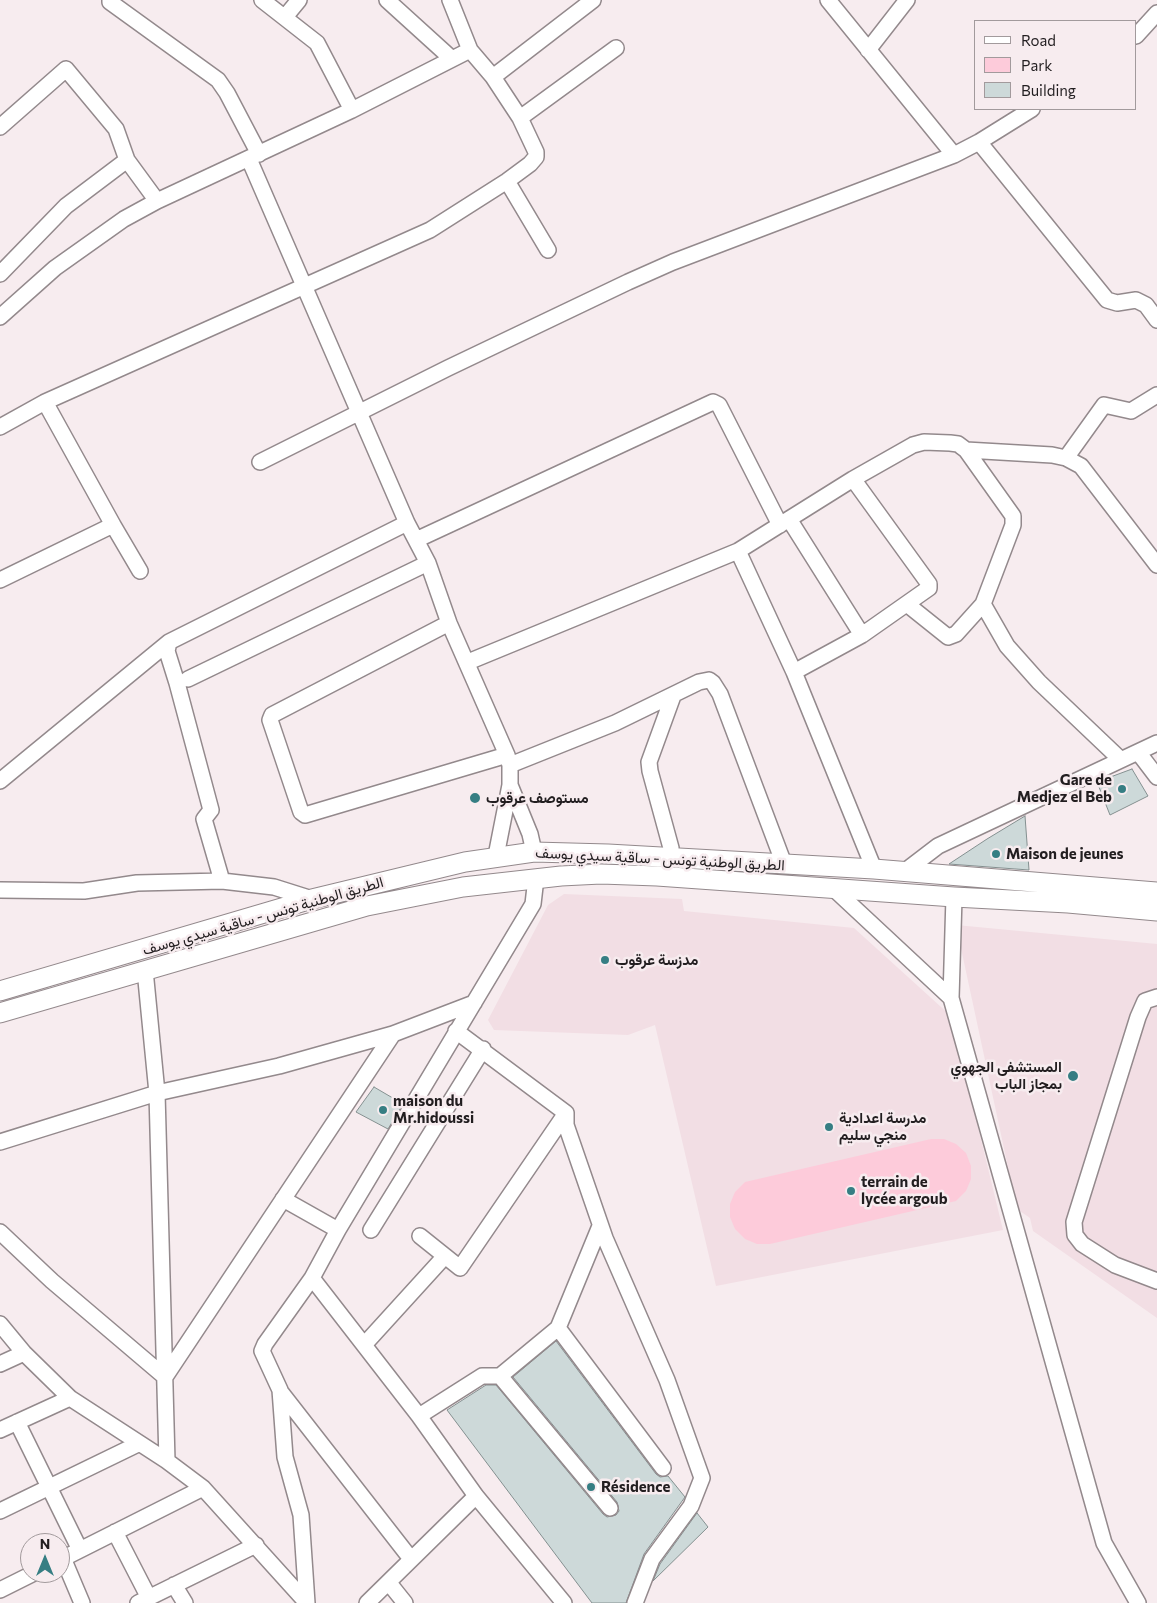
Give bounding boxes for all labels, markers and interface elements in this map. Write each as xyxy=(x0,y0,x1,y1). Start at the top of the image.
legend xyxy=(974,20,1137,110)
text: Road xyxy=(1021,31,1056,49)
text: Park xyxy=(1021,56,1052,74)
text: Building xyxy=(1021,81,1076,99)
place label: Gare de Medjez el Beb xyxy=(1017,771,1112,806)
marker: Gare de Medjez el Beb xyxy=(1116,783,1128,795)
place label: مستوصف عرقوب xyxy=(486,789,589,807)
marker: مستوصف عرقوب xyxy=(468,791,482,805)
street label: الطريق الوطنية تونس - ساقية سيدي يوسف xyxy=(535,843,785,875)
place label: Maison de jeunes xyxy=(1006,845,1124,863)
marker: Maison de jeunes xyxy=(990,848,1002,860)
street label: الطريق الوطنية تونس - ساقية سيدي يوسف xyxy=(140,873,386,959)
place label: مدزسة عرقوب xyxy=(615,951,698,969)
marker: مدزسة عرقوب xyxy=(599,954,611,966)
place label: المستشفى الجهوي بمجاز الباب xyxy=(950,1058,1062,1093)
marker: المستشفى الجهوي بمجاز الباب xyxy=(1066,1069,1080,1083)
place label: maison du Mr.hidoussi xyxy=(393,1092,474,1127)
marker: maison du Mr.hidoussi xyxy=(377,1104,389,1116)
place label: مدرسة اعدادية منجي سليم xyxy=(839,1109,926,1144)
marker: مدرسة اعدادية منجي سليم xyxy=(823,1121,835,1133)
place label: terrain de lycée argoub xyxy=(861,1173,948,1208)
marker: terrain de lycée argoub xyxy=(845,1185,857,1197)
place label: Résidence xyxy=(601,1478,670,1496)
marker: Résidence xyxy=(585,1481,597,1493)
north arrow xyxy=(20,1533,70,1583)
text: N xyxy=(40,1535,50,1552)

